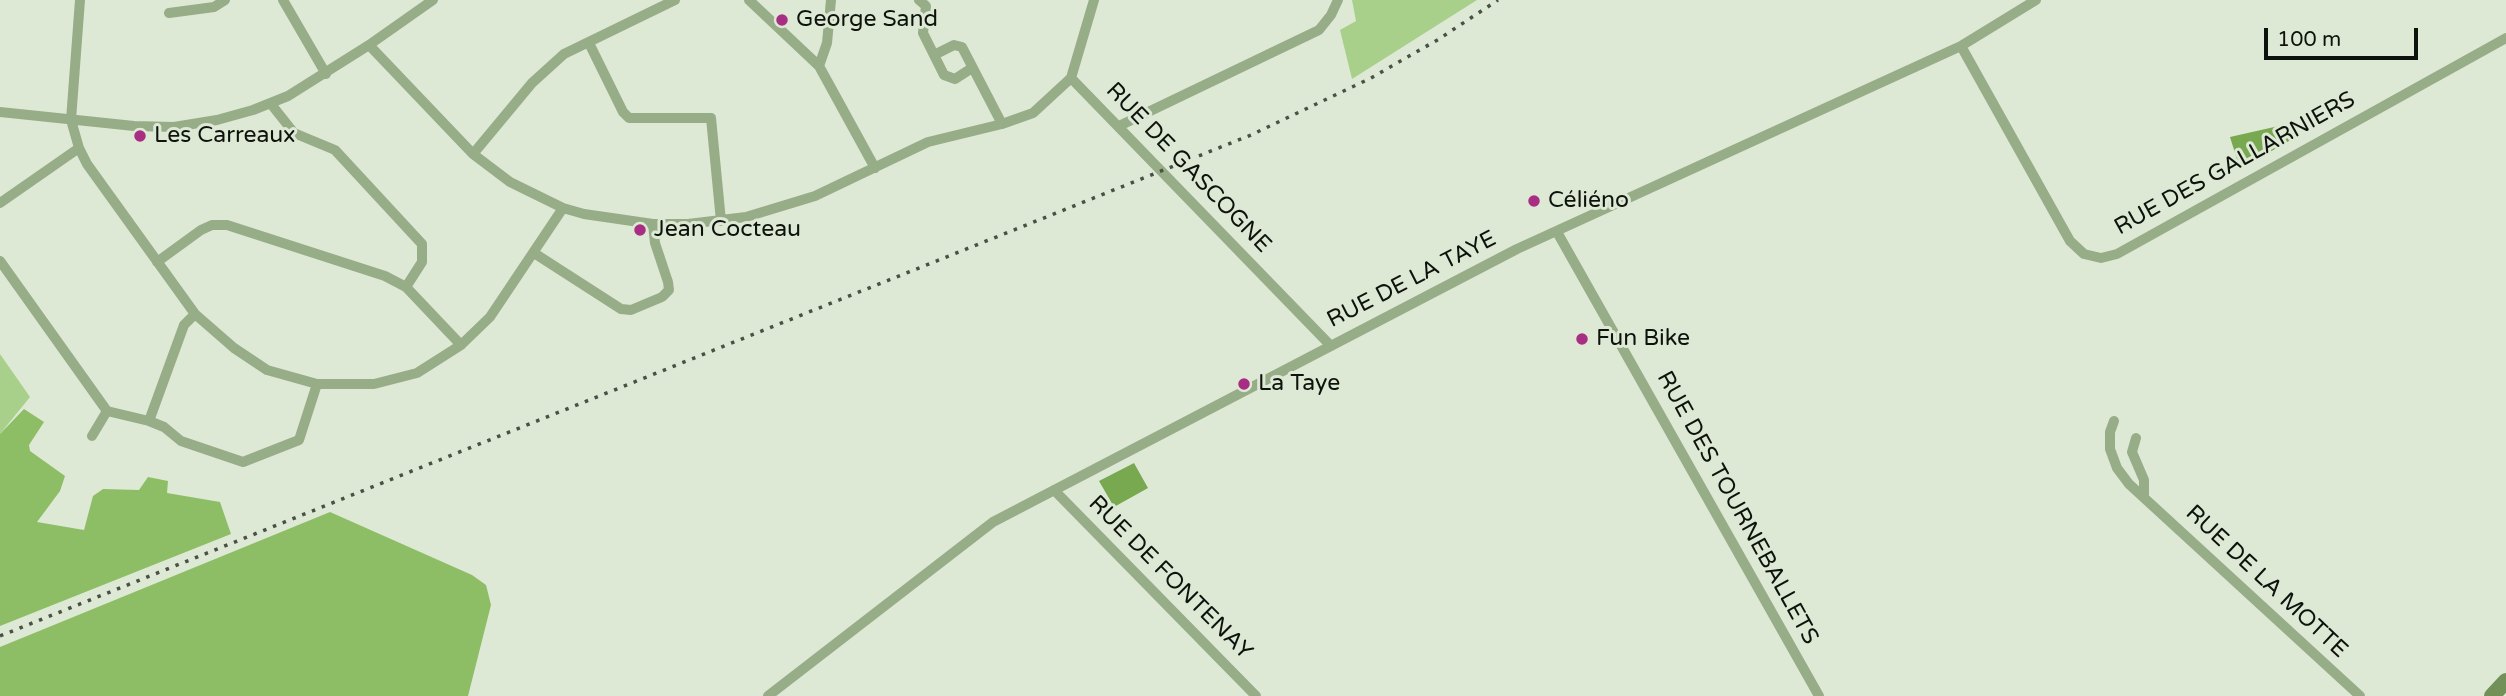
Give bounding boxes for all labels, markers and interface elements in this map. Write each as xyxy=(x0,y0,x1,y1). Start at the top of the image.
place label: George Sand xyxy=(796,6,938,34)
marker: George Sand xyxy=(774,12,790,28)
scale bar xyxy=(2268,14,2422,58)
text: 100 m xyxy=(2277,27,2341,52)
street label: RUE DE GASCOGNE xyxy=(1100,77,1276,259)
street label: RUE DES GALLARNIERS xyxy=(2110,86,2360,242)
place label: Les Carreaux xyxy=(154,122,295,150)
marker: Les Carreaux xyxy=(132,128,148,144)
place label: Céliéno xyxy=(1548,187,1629,215)
marker: Céliéno xyxy=(1526,193,1542,209)
place label: Jean Cocteau xyxy=(654,216,801,244)
marker: Jean Cocteau xyxy=(632,222,648,238)
street label: RUE DE LA TAYE xyxy=(1323,225,1501,335)
place label: Fun Bike xyxy=(1596,325,1690,353)
marker: Fun Bike xyxy=(1574,331,1590,347)
street label: RUE DES TOURNEBALLETS xyxy=(1650,367,1824,649)
place label: La Taye xyxy=(1258,370,1340,398)
marker: La Taye xyxy=(1236,376,1252,392)
street label: RUE DE FONTENAY xyxy=(1082,490,1258,666)
street label: RUE DE LA MOTTE xyxy=(2179,500,2353,664)

